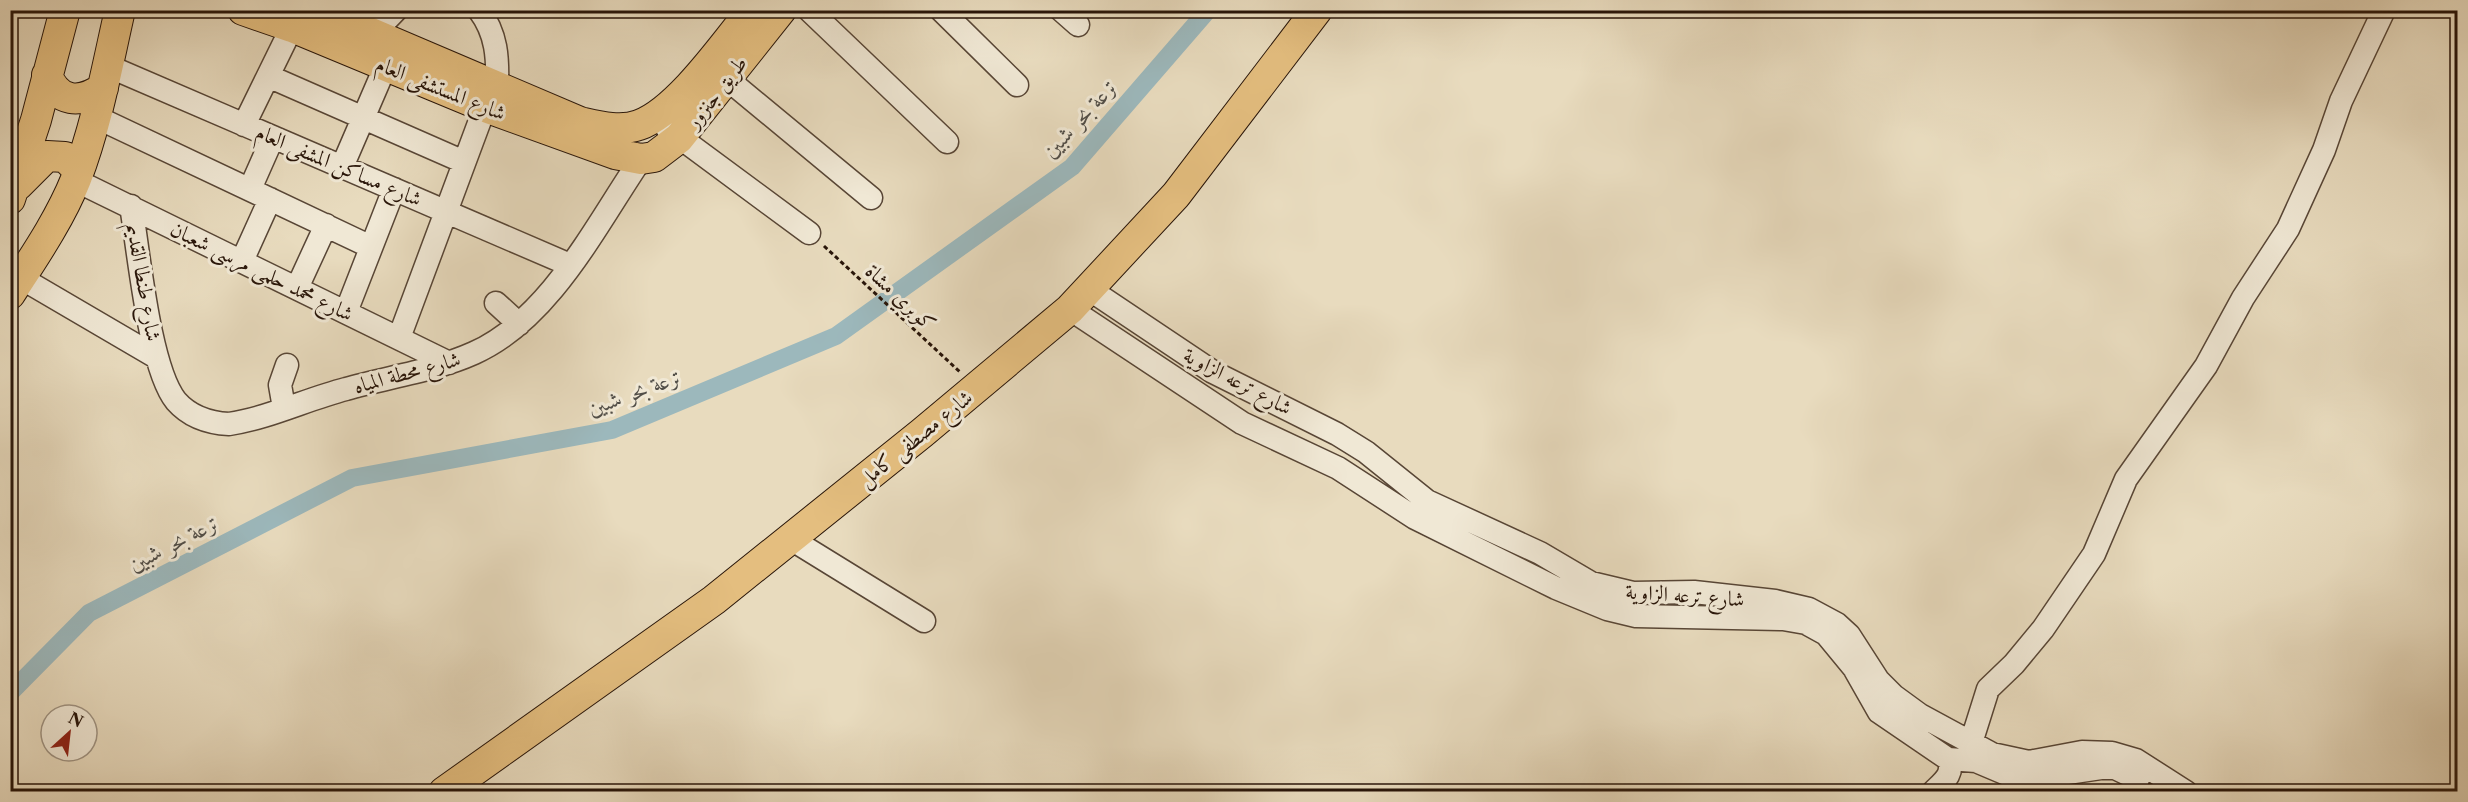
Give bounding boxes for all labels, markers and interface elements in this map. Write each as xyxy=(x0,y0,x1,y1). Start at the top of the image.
street label: شارع المستشفى العام xyxy=(370,51,510,131)
street label: طريق جنزور xyxy=(679,51,753,135)
water label: ترعة بحر شبين xyxy=(1036,73,1124,164)
street label: شارع مساكن المشفى العام xyxy=(250,119,426,217)
street label: شارع محمد حلمى مرسى شعبان xyxy=(164,216,357,332)
street label: شارع طنطا القديم xyxy=(115,221,167,344)
street label: كوبري مشاة xyxy=(858,258,941,339)
street label: شارع ترعه الزاوية xyxy=(1177,342,1297,425)
street label: شارع محطة المياه xyxy=(351,346,465,404)
water label: ترعة بحر شبين xyxy=(584,362,686,423)
street label: شارع مصطفى كامل xyxy=(853,384,981,496)
water label: ترعة بحر شبين xyxy=(124,509,225,578)
street label: شارع ترعه الزاوية xyxy=(1624,578,1745,618)
north arrow xyxy=(39,703,99,763)
text: N xyxy=(65,708,87,732)

